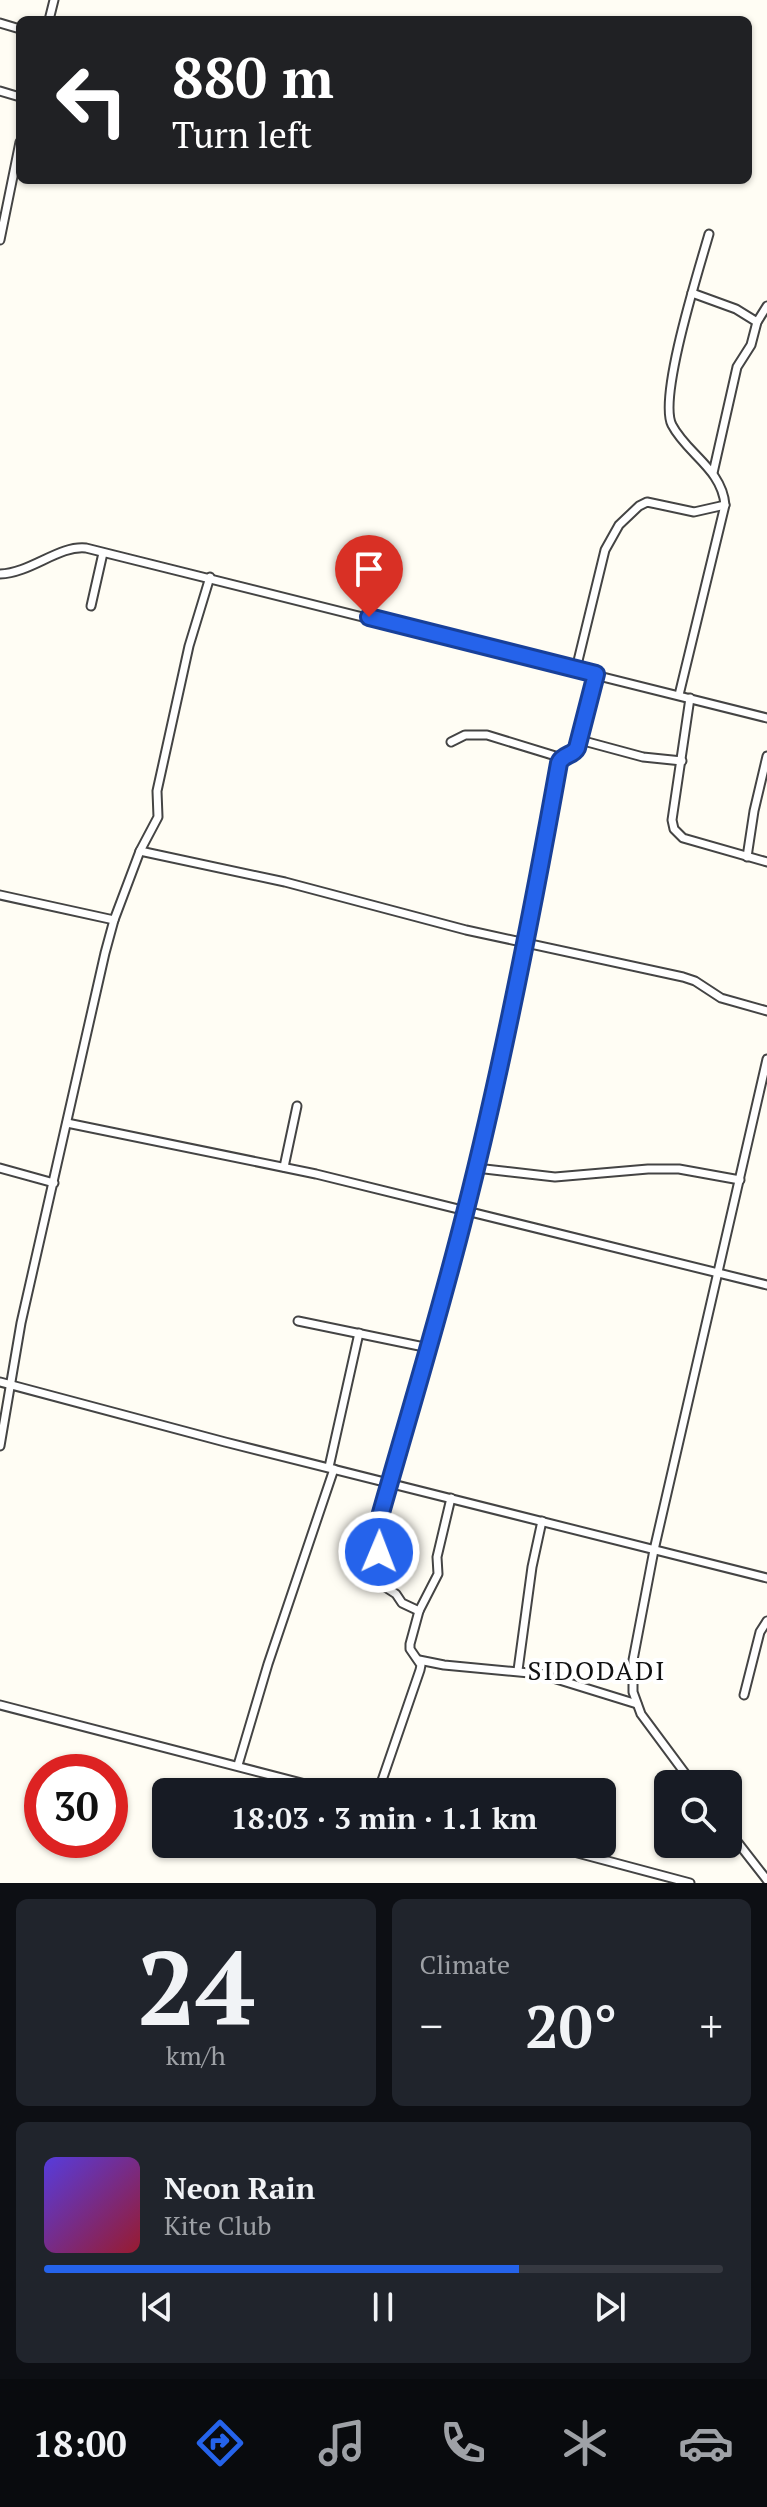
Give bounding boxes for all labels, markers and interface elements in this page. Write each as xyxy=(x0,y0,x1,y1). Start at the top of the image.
text: 880 m xyxy=(172,40,334,114)
icon: left xyxy=(40,48,144,152)
text: Turn left xyxy=(172,111,312,158)
pin xyxy=(335,535,403,617)
icon: arrive xyxy=(347,547,391,591)
position arrow xyxy=(337,1510,421,1594)
district label: SIDODADI xyxy=(527,1653,667,1687)
speed limit sign: 30 xyxy=(24,1754,128,1858)
map controls xyxy=(654,1770,742,1858)
button: search xyxy=(654,1770,742,1858)
text: 18:03 · 3 min · 1.1 km xyxy=(231,1798,537,1838)
text: 24 xyxy=(137,1917,255,2055)
text: Climate xyxy=(420,1947,510,1981)
text: 20° xyxy=(525,1986,618,2065)
text: − xyxy=(420,1996,443,2055)
text: + xyxy=(700,1996,723,2055)
text: km/h xyxy=(166,2038,226,2072)
text: Neon Rain xyxy=(164,2168,315,2208)
text: Kite Club xyxy=(164,2208,271,2242)
icon: previous xyxy=(135,2285,179,2329)
icon: pause xyxy=(361,2285,405,2329)
icon: next xyxy=(588,2285,632,2329)
icon: directions xyxy=(192,2415,248,2471)
icon: music xyxy=(314,2415,370,2471)
icon: phone xyxy=(435,2415,491,2471)
icon: climate xyxy=(557,2415,613,2471)
icon: car xyxy=(678,2415,734,2471)
text: 18:00 xyxy=(33,2420,126,2467)

